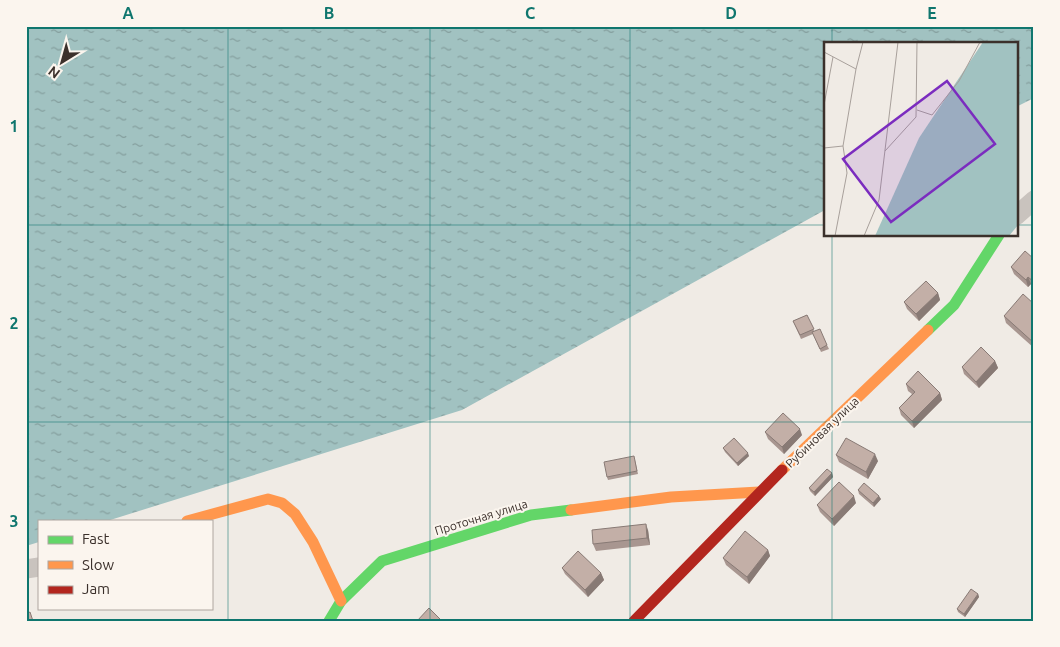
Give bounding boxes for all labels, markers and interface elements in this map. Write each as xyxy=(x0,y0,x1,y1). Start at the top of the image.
text: A xyxy=(122,4,134,22)
text: B xyxy=(324,4,334,22)
text: C xyxy=(525,4,535,22)
text: D xyxy=(725,4,737,22)
text: E xyxy=(927,4,937,22)
north arrow xyxy=(38,38,88,88)
inset map xyxy=(824,42,1018,236)
text: N xyxy=(45,63,63,82)
text: 1 xyxy=(9,117,19,135)
text: 2 xyxy=(9,314,19,332)
street label: Рубиновая улица xyxy=(783,394,861,470)
street label: Проточная улица xyxy=(433,497,529,537)
text: 3 xyxy=(9,512,19,530)
legend xyxy=(38,520,212,610)
text: Fast xyxy=(82,530,110,547)
text: Slow xyxy=(82,556,115,573)
text: Jam xyxy=(82,580,110,597)

